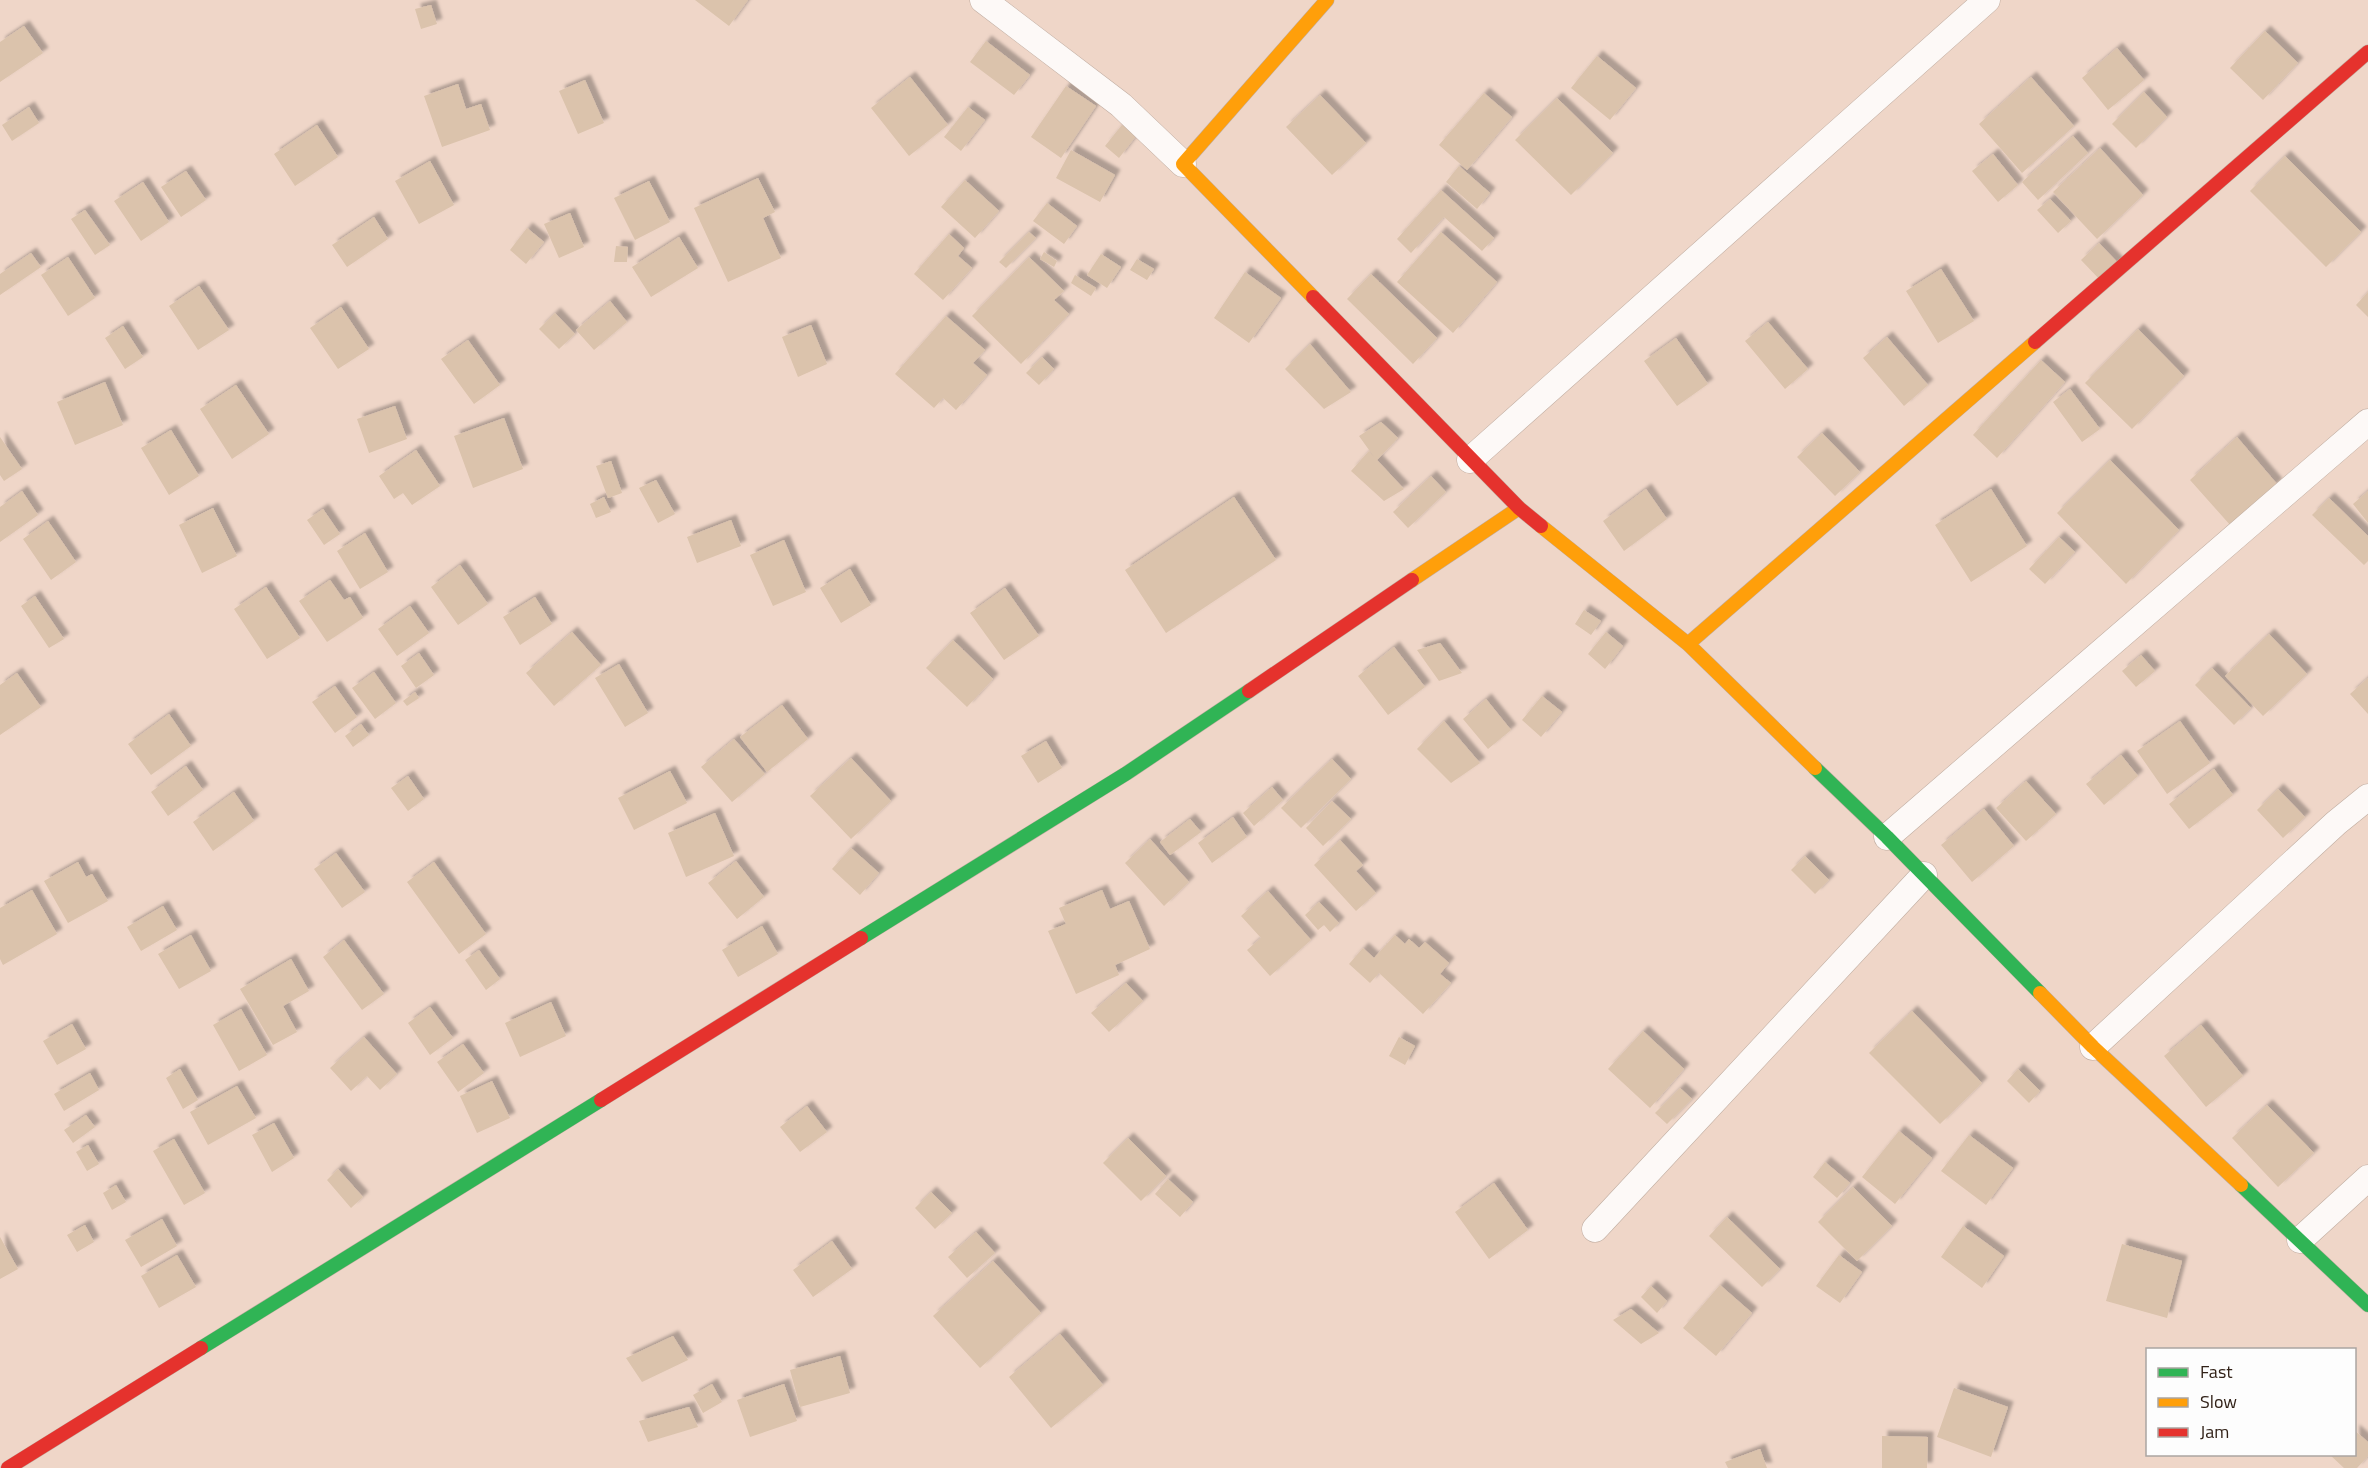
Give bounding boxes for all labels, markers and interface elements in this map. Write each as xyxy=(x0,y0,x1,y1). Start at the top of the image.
legend xyxy=(2146,1348,2356,1456)
text: Fast xyxy=(2200,1358,2233,1385)
text: Slow xyxy=(2200,1388,2237,1415)
text: Jam xyxy=(2200,1418,2229,1445)

